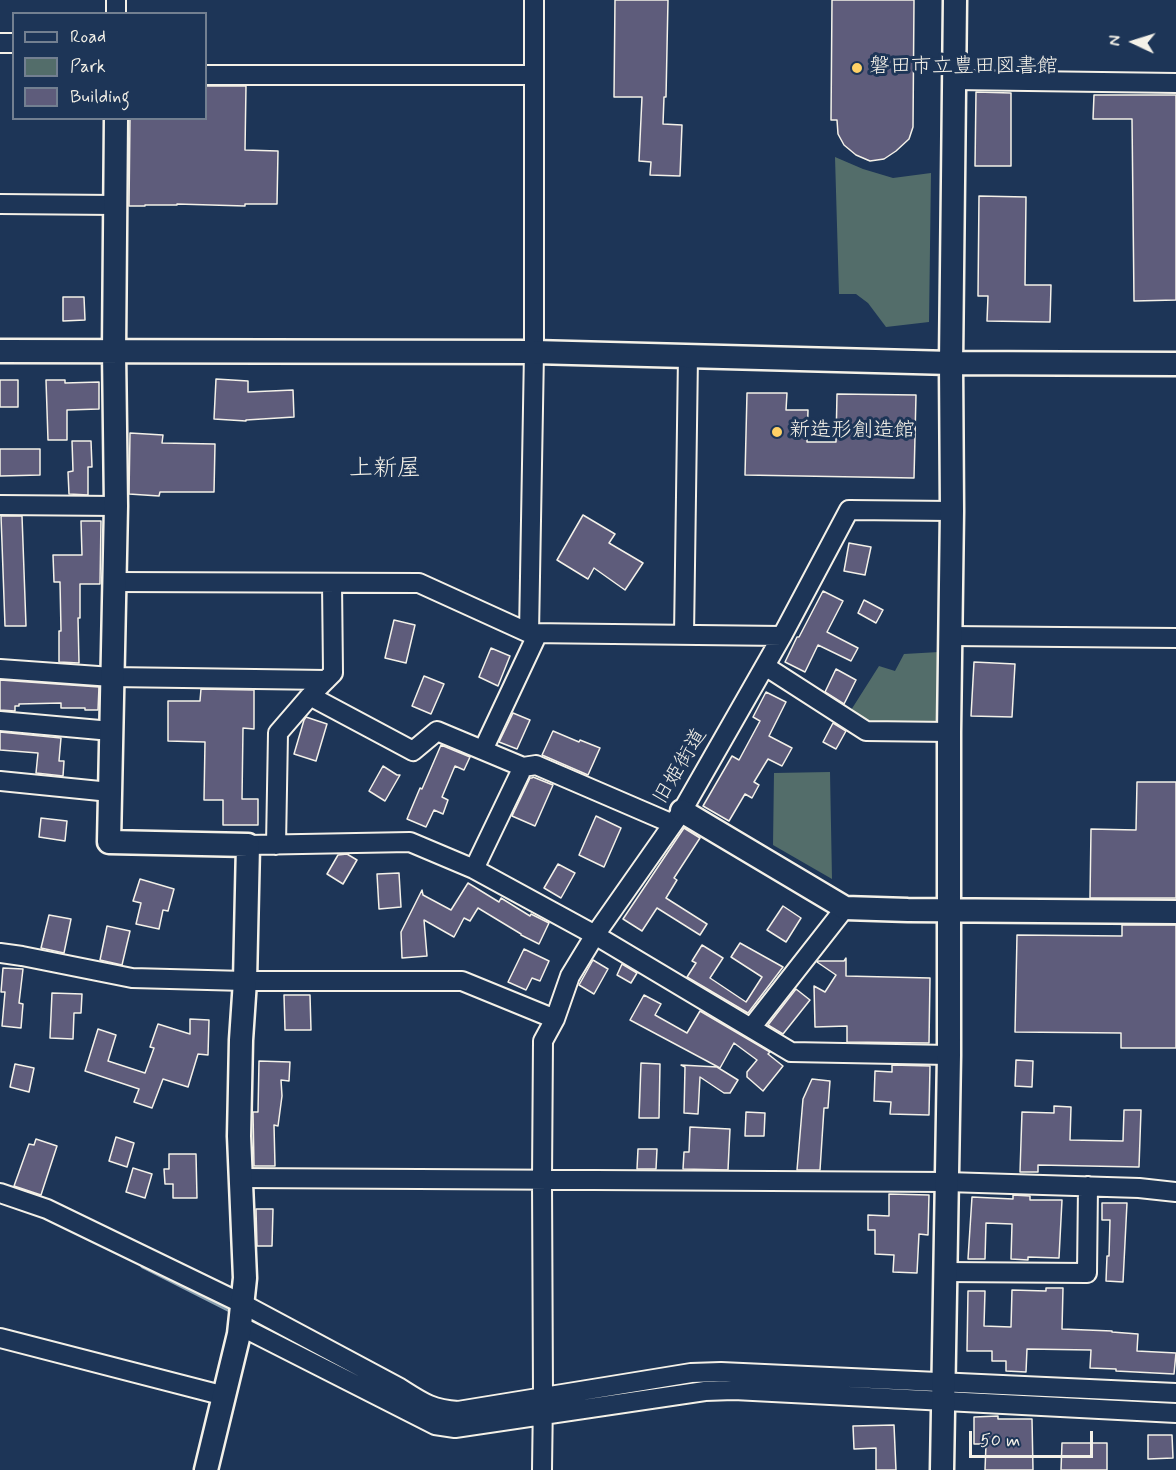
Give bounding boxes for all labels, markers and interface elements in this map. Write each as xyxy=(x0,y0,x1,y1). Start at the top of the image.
legend xyxy=(12,12,207,120)
north arrow xyxy=(1104,12,1164,72)
text: Road xyxy=(70,25,106,49)
text: N xyxy=(1105,35,1126,47)
text: Park xyxy=(70,55,106,79)
place label: 磐田市立豊田図書館 xyxy=(869,55,1058,81)
marker: 磐田市立豊田図書館 xyxy=(850,61,864,75)
text: Building xyxy=(70,85,130,109)
place label: 新造形創造館 xyxy=(789,419,915,445)
marker: 新造形創造館 xyxy=(770,425,784,439)
district label: 上新屋 xyxy=(349,456,421,484)
street label: 旧姫街道 xyxy=(649,725,713,809)
scale bar xyxy=(972,1419,1096,1457)
text: 50 m xyxy=(980,1429,1020,1453)

